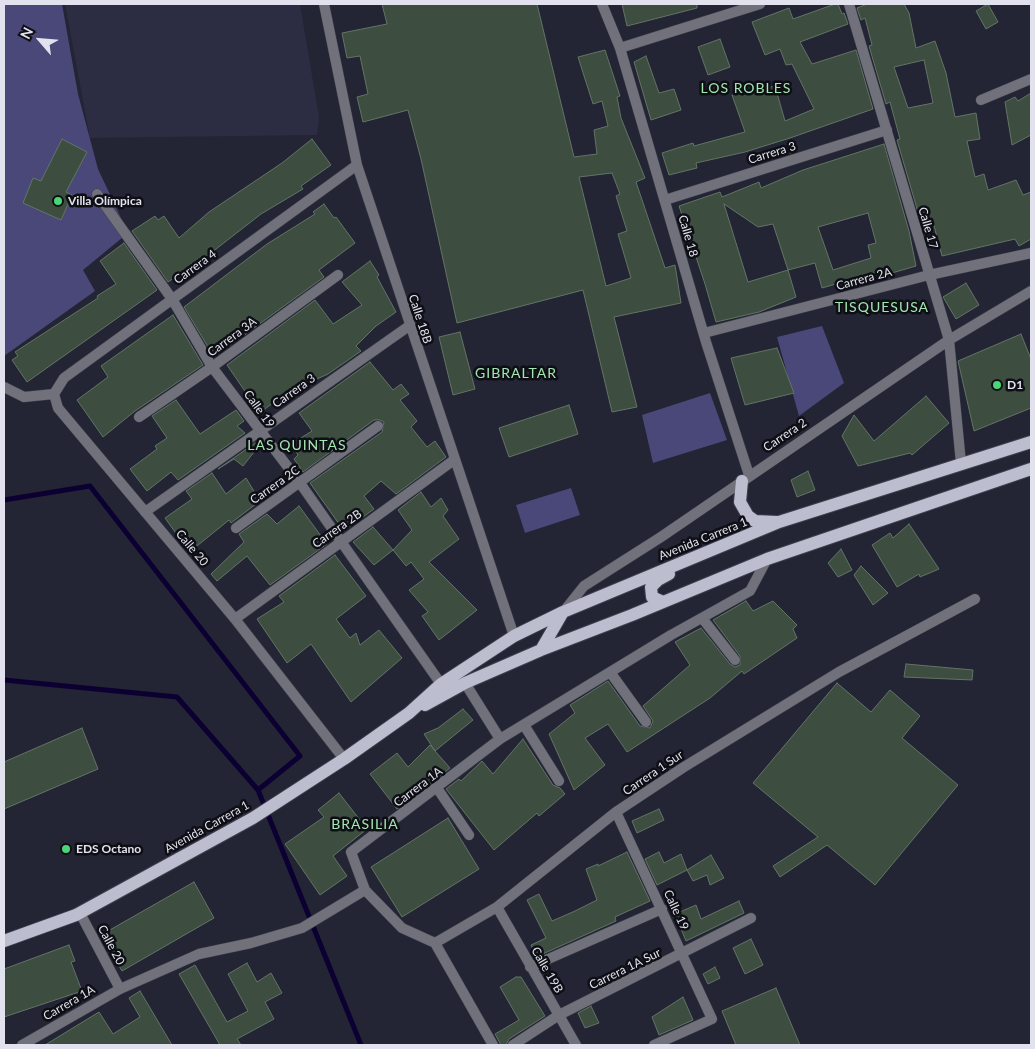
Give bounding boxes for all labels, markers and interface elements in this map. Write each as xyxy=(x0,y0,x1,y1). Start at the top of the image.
north arrow xyxy=(15,15,65,65)
text: N xyxy=(16,24,36,42)
district label: LOS ROBLES xyxy=(699,80,793,96)
street label: Carrera 3 xyxy=(746,139,798,167)
place label: Villa Olímpica xyxy=(68,194,142,208)
marker: Villa Olímpica xyxy=(52,195,64,207)
street label: Calle 17 xyxy=(915,205,941,251)
street label: Calle 18 xyxy=(675,213,701,259)
street label: Carrera 4 xyxy=(171,247,219,287)
street label: Carrera 2A xyxy=(835,265,893,293)
street label: Calle 18B xyxy=(405,293,435,345)
district label: TISQUESUSA xyxy=(834,299,930,315)
street label: Carrera 3A xyxy=(205,314,259,360)
district label: GIBRALTAR xyxy=(474,365,558,381)
street label: Carrera 3 xyxy=(270,371,318,411)
place label: D1 xyxy=(1007,378,1023,392)
marker: D1 xyxy=(991,379,1003,391)
street label: Calle 19 xyxy=(241,387,277,431)
street label: Carrera 2 xyxy=(761,415,809,455)
district label: LAS QUINTAS xyxy=(246,437,348,453)
street label: Carrera 2C xyxy=(247,463,303,507)
street label: Carrera 2B xyxy=(310,507,364,551)
street label: Avenida Carrera 1 xyxy=(657,515,749,563)
street label: Calle 20 xyxy=(173,527,211,569)
street label: Carrera 1 Sur xyxy=(620,748,686,798)
street label: Carrera 1A xyxy=(391,764,445,810)
street label: Avenida Carrera 1 xyxy=(162,798,252,856)
district label: BRASILIA xyxy=(330,816,400,832)
place label: EDS Octano xyxy=(76,842,141,856)
marker: EDS Octano xyxy=(60,843,72,855)
street label: Calle 19 xyxy=(660,887,692,933)
street label: Calle 20 xyxy=(95,923,127,967)
street label: Calle 19B xyxy=(528,944,566,996)
street label: Carrera 1A Sur xyxy=(587,945,663,993)
street label: Carrera 1A xyxy=(41,982,97,1024)

